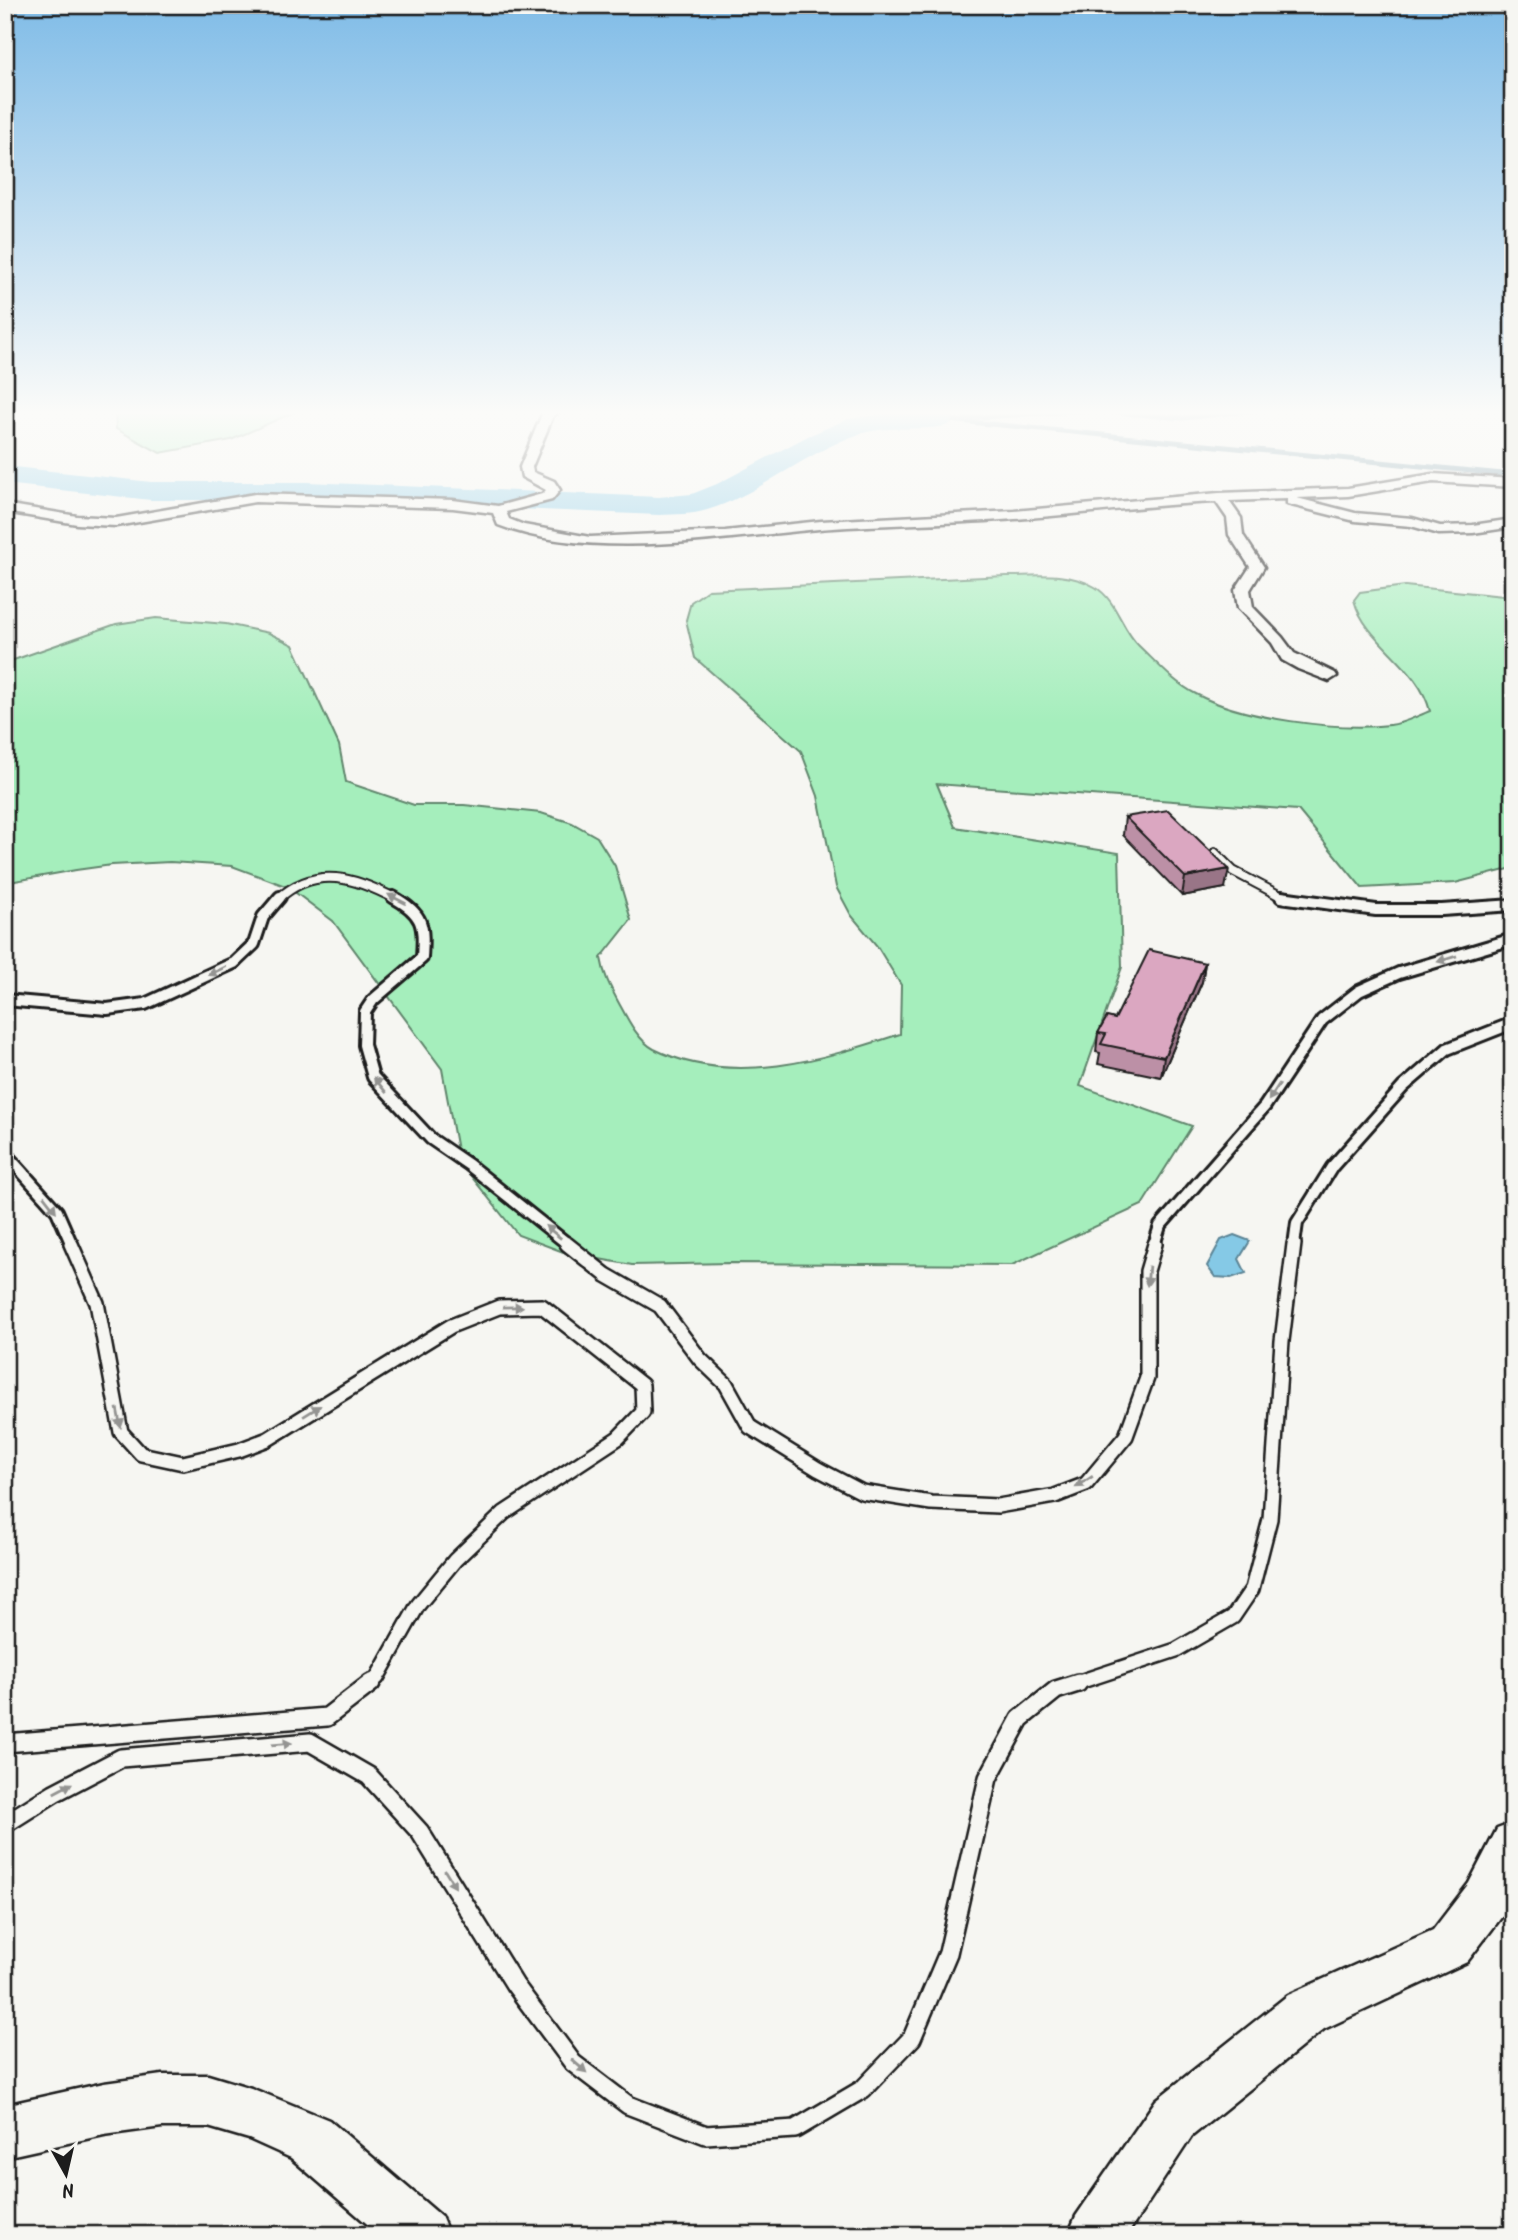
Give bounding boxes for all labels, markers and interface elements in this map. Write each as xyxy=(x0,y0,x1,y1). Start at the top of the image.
one-way arrow xyxy=(387,893,407,904)
one-way arrow xyxy=(1437,954,1458,964)
one-way arrow xyxy=(207,965,227,977)
one-way arrow xyxy=(373,1077,388,1094)
one-way arrow xyxy=(1268,1082,1281,1101)
one-way arrow xyxy=(43,1194,58,1212)
one-way arrow xyxy=(544,1225,562,1240)
one-way arrow xyxy=(1142,1265,1153,1287)
one-way arrow xyxy=(502,1301,524,1312)
one-way arrow xyxy=(303,1404,322,1417)
one-way arrow xyxy=(114,1407,125,1429)
one-way arrow xyxy=(1074,1476,1094,1489)
one-way arrow xyxy=(272,1738,294,1749)
one-way arrow xyxy=(53,1783,73,1794)
one-way arrow xyxy=(443,1870,456,1889)
one-way arrow xyxy=(570,2058,588,2074)
north arrow xyxy=(32,2138,102,2208)
text: N xyxy=(60,2173,76,2205)

